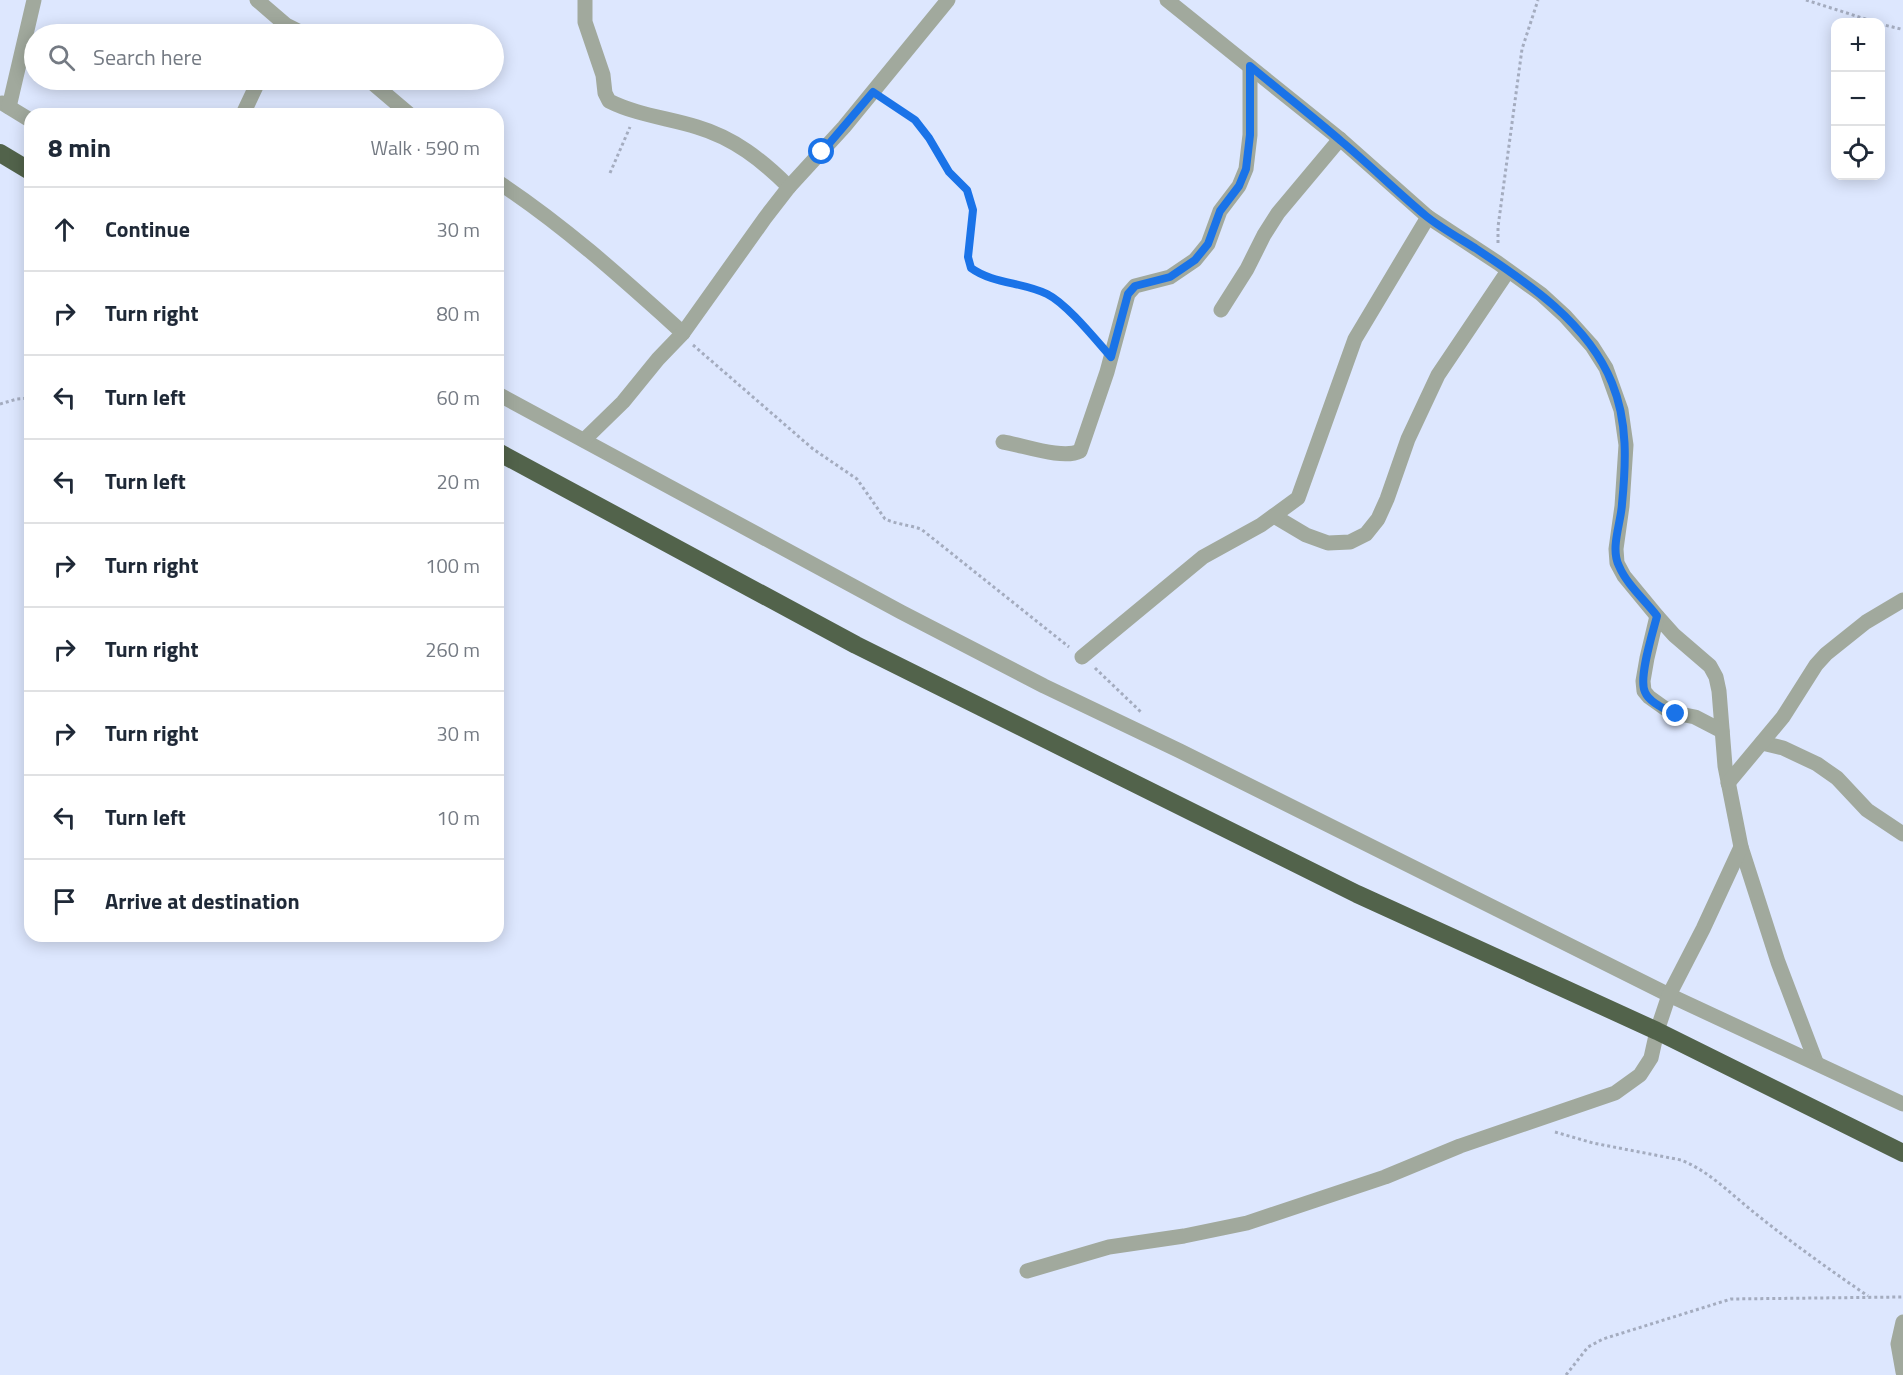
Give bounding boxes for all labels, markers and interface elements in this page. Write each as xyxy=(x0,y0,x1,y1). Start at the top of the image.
map controls xyxy=(1831,18,1885,180)
button: + xyxy=(1831,18,1885,72)
search box xyxy=(24,24,504,90)
text: Search here xyxy=(93,40,202,74)
icon: search xyxy=(45,41,78,74)
button: − xyxy=(1831,72,1885,126)
button: locate xyxy=(1831,126,1885,180)
text: 8 min xyxy=(48,128,111,167)
text: Walk · 590 m xyxy=(371,132,480,163)
route start xyxy=(808,138,834,164)
text: Continue xyxy=(105,212,190,246)
icon: ahead xyxy=(48,213,81,246)
text: 30 m xyxy=(436,214,480,245)
text: Turn right xyxy=(105,296,199,330)
icon: right xyxy=(48,297,81,330)
text: 80 m xyxy=(436,298,480,329)
text: Turn left xyxy=(105,380,186,414)
icon: left xyxy=(48,381,81,414)
text: 60 m xyxy=(436,382,480,413)
text: Turn left xyxy=(105,464,186,498)
icon: left xyxy=(48,465,81,498)
text: 20 m xyxy=(436,466,480,497)
text: Turn right xyxy=(105,548,199,582)
icon: right xyxy=(48,549,81,582)
text: 100 m xyxy=(425,550,480,581)
text: Turn right xyxy=(105,632,199,666)
icon: right xyxy=(48,633,81,666)
text: 260 m xyxy=(425,634,480,665)
route end xyxy=(1662,700,1688,726)
text: Turn right xyxy=(105,716,199,750)
icon: right xyxy=(48,717,81,750)
text: 30 m xyxy=(436,718,480,749)
text: Turn left xyxy=(105,800,186,834)
icon: left xyxy=(48,801,81,834)
text: 10 m xyxy=(436,802,480,833)
text: Arrive at destination xyxy=(105,884,300,918)
icon: arrive xyxy=(48,885,81,918)

